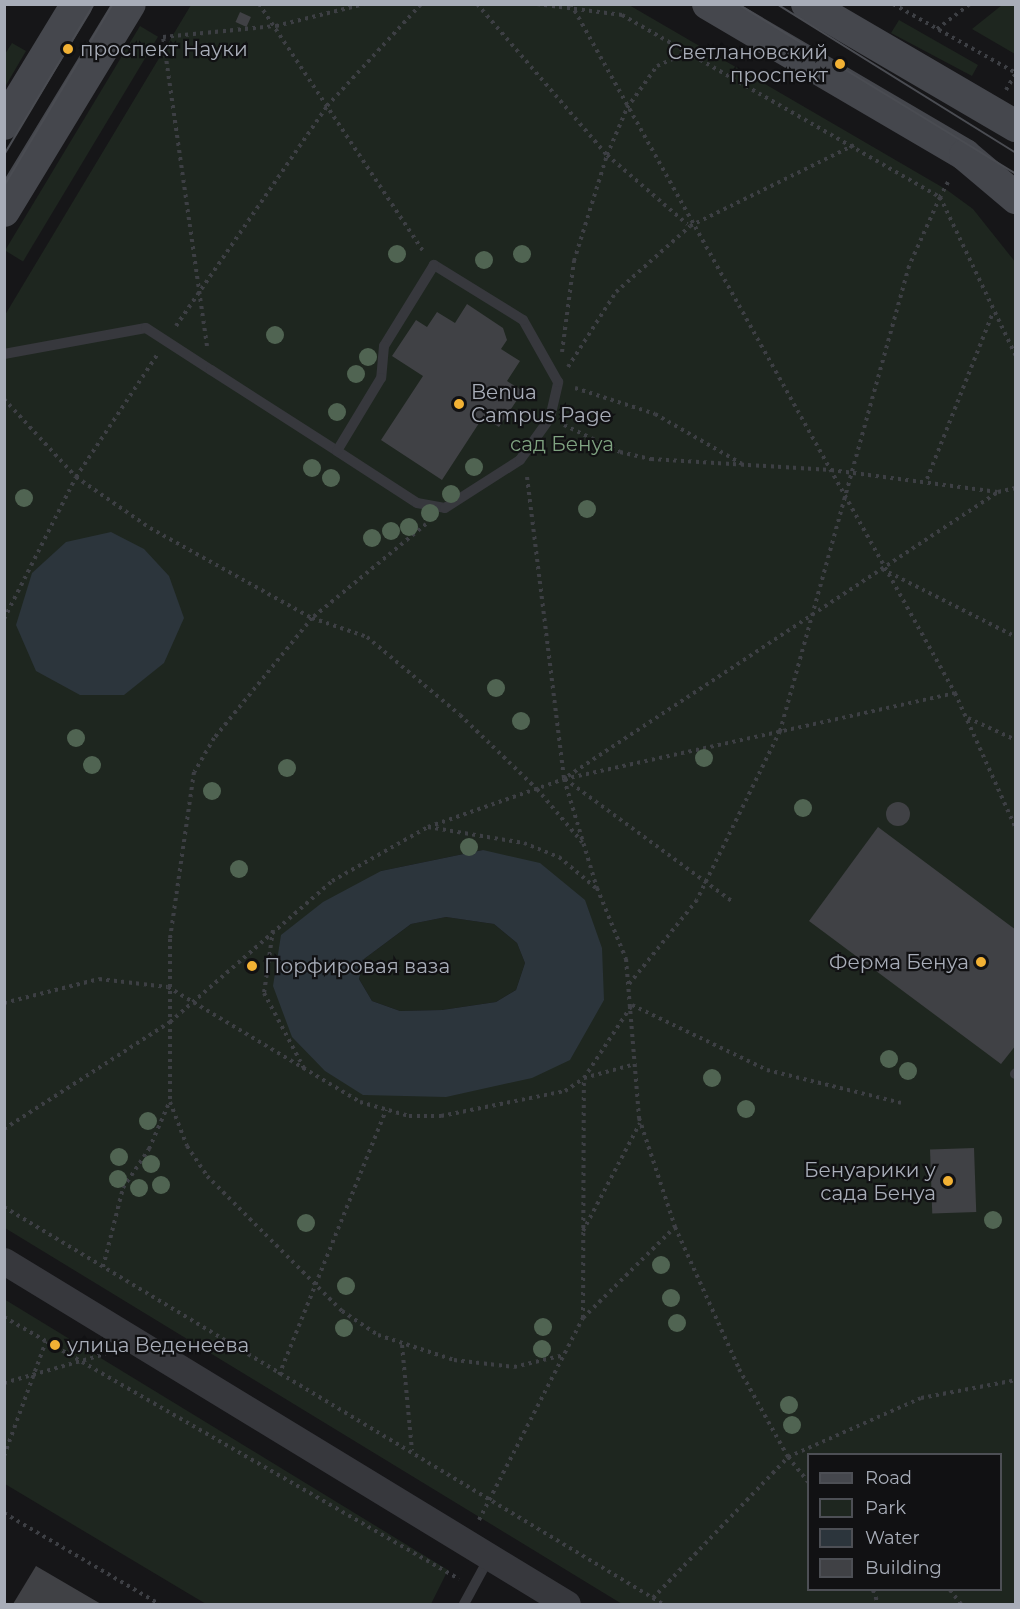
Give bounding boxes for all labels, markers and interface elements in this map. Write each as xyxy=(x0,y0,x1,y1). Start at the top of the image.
place label: проспект Науки xyxy=(80,37,248,61)
place label: Светлановский проспект xyxy=(668,40,828,87)
marker: проспект Науки xyxy=(61,42,75,56)
marker: Светлановский проспект xyxy=(833,57,847,71)
place label: Benua Campus Page xyxy=(471,380,612,427)
marker: Benua Campus Page xyxy=(452,397,466,411)
park label: сад Бенуа xyxy=(510,432,614,456)
place label: Ферма Бенуа xyxy=(829,950,969,974)
place label: Порфировая ваза xyxy=(264,954,450,978)
marker: Ферма Бенуа xyxy=(974,955,988,969)
marker: Порфировая ваза xyxy=(245,959,259,973)
place label: Бенуарики у сада Бенуа xyxy=(804,1158,936,1205)
marker: Бенуарики у сада Бенуа xyxy=(941,1174,955,1188)
place label: улица Веденеева xyxy=(67,1333,249,1357)
marker: улица Веденеева xyxy=(48,1338,62,1352)
legend xyxy=(807,1453,1002,1591)
text: Road xyxy=(865,1467,912,1489)
text: Park xyxy=(865,1497,906,1519)
text: Water xyxy=(865,1527,920,1549)
text: Building xyxy=(865,1557,942,1579)

